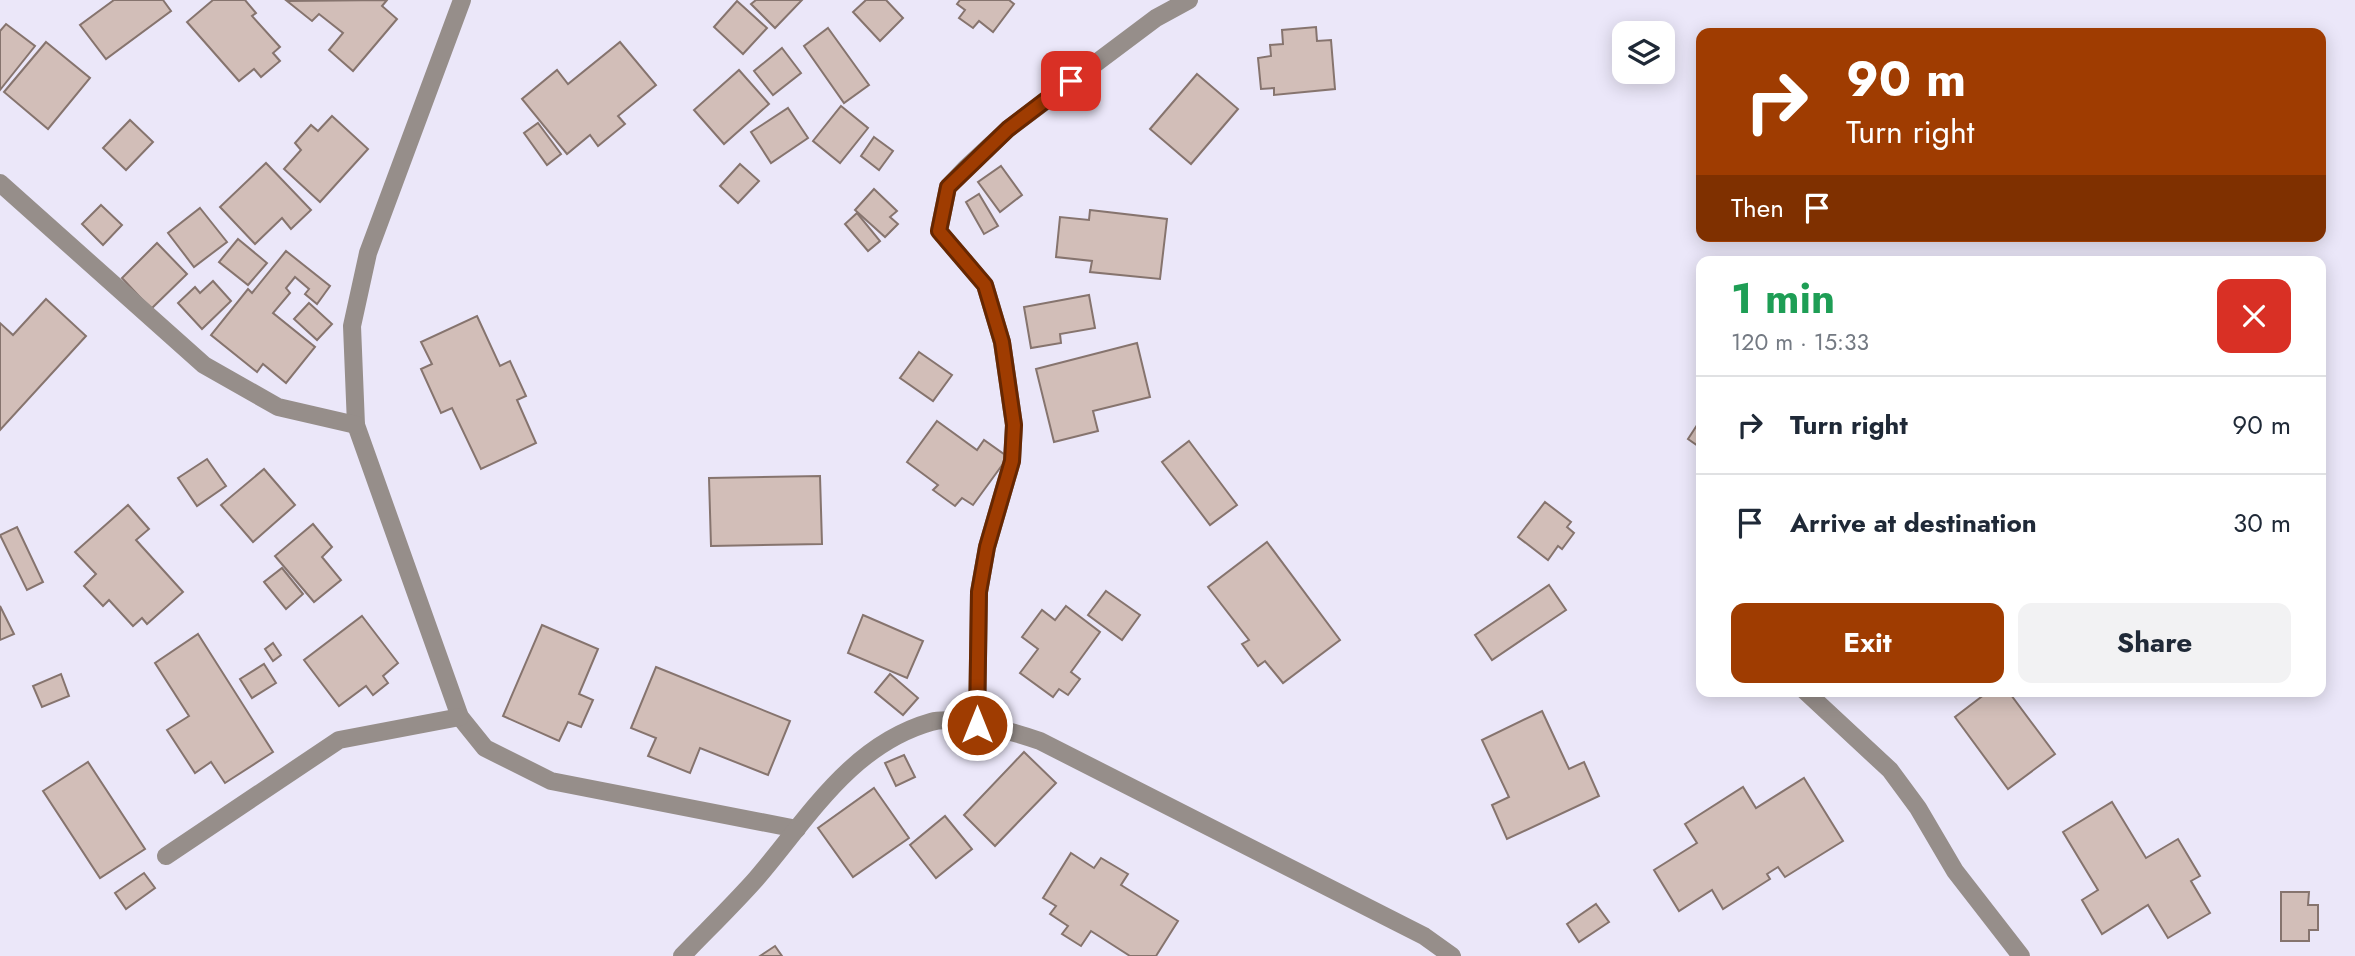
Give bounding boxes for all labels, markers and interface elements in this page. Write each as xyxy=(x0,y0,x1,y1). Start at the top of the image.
map controls xyxy=(1612,21,1675,84)
button: layers xyxy=(1612,21,1675,84)
text: 90 m xyxy=(1846,44,1966,114)
pin xyxy=(1041,51,1101,111)
icon: right xyxy=(1731,56,1822,147)
icon: arrive xyxy=(1052,62,1090,100)
text: Turn right xyxy=(1846,109,1975,155)
text: Then xyxy=(1731,189,1784,227)
icon: arrive xyxy=(1798,189,1836,227)
text: 1 min xyxy=(1731,268,1835,329)
button: close xyxy=(2217,279,2291,353)
text: 120 m · 15:33 xyxy=(1731,325,1869,359)
icon: right xyxy=(1731,406,1769,444)
text: Turn right xyxy=(1790,406,1908,444)
text: 90 m xyxy=(2232,406,2291,444)
icon: arrive xyxy=(1731,504,1769,542)
text: Arrive at destination xyxy=(1790,504,2037,542)
text: 30 m xyxy=(2233,504,2291,542)
button: Exit xyxy=(1731,603,2004,683)
button: Share xyxy=(2018,603,2291,683)
position arrow xyxy=(940,688,1014,762)

